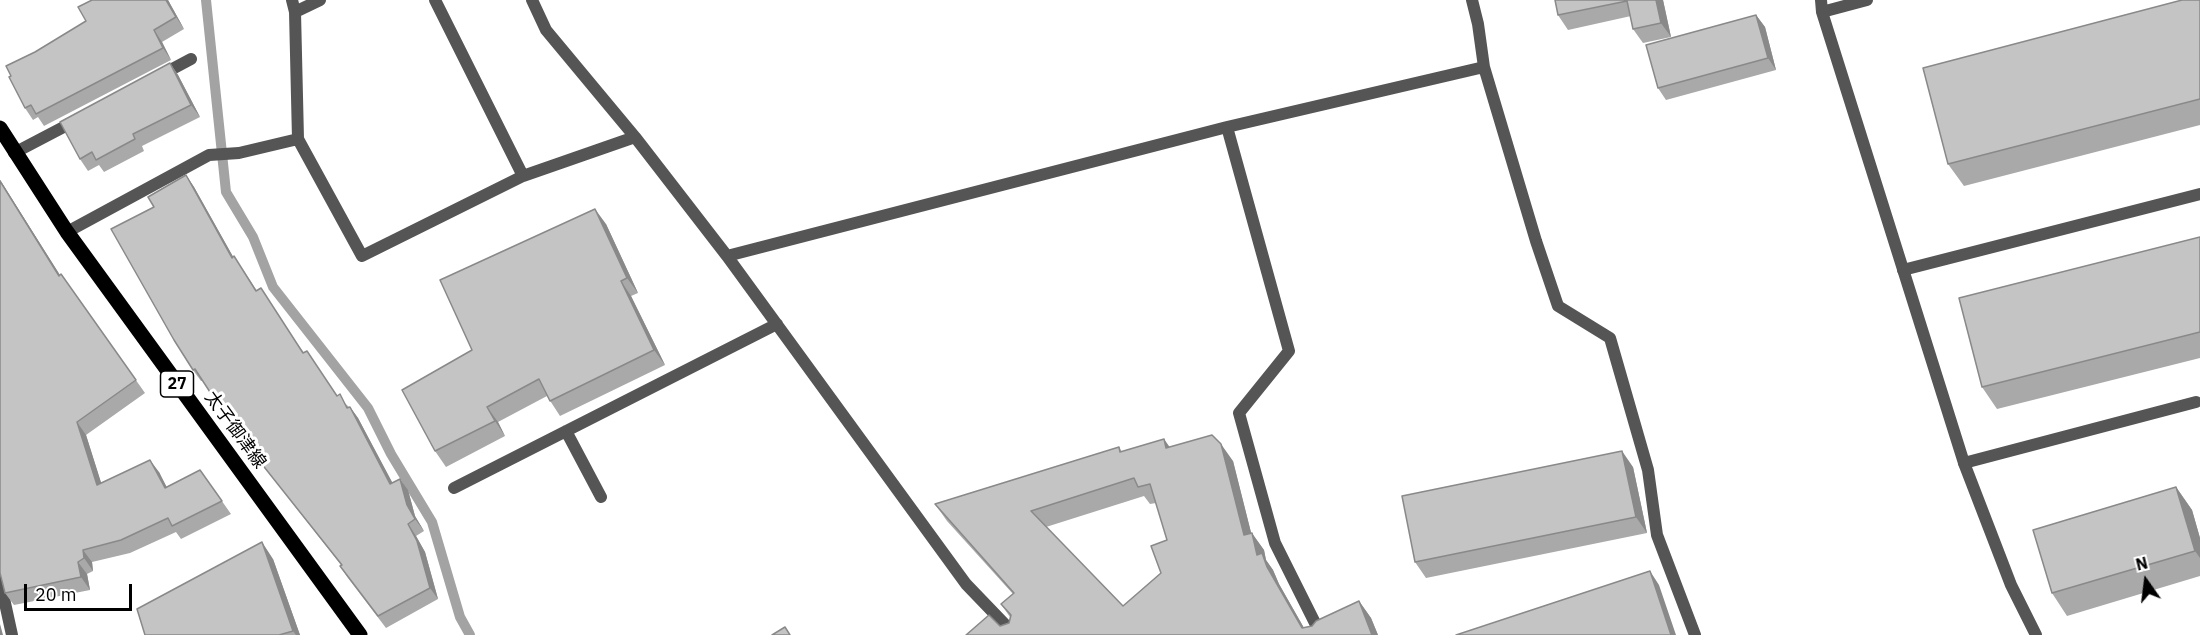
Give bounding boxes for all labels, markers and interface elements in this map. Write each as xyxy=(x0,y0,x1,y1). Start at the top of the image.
road number: 27 xyxy=(160,371,194,397)
street label: 太子御津線 xyxy=(200,387,270,473)
north arrow xyxy=(2116,551,2176,611)
text: N xyxy=(2134,552,2150,575)
scale bar xyxy=(27,572,135,610)
text: 20 m xyxy=(35,583,77,606)

